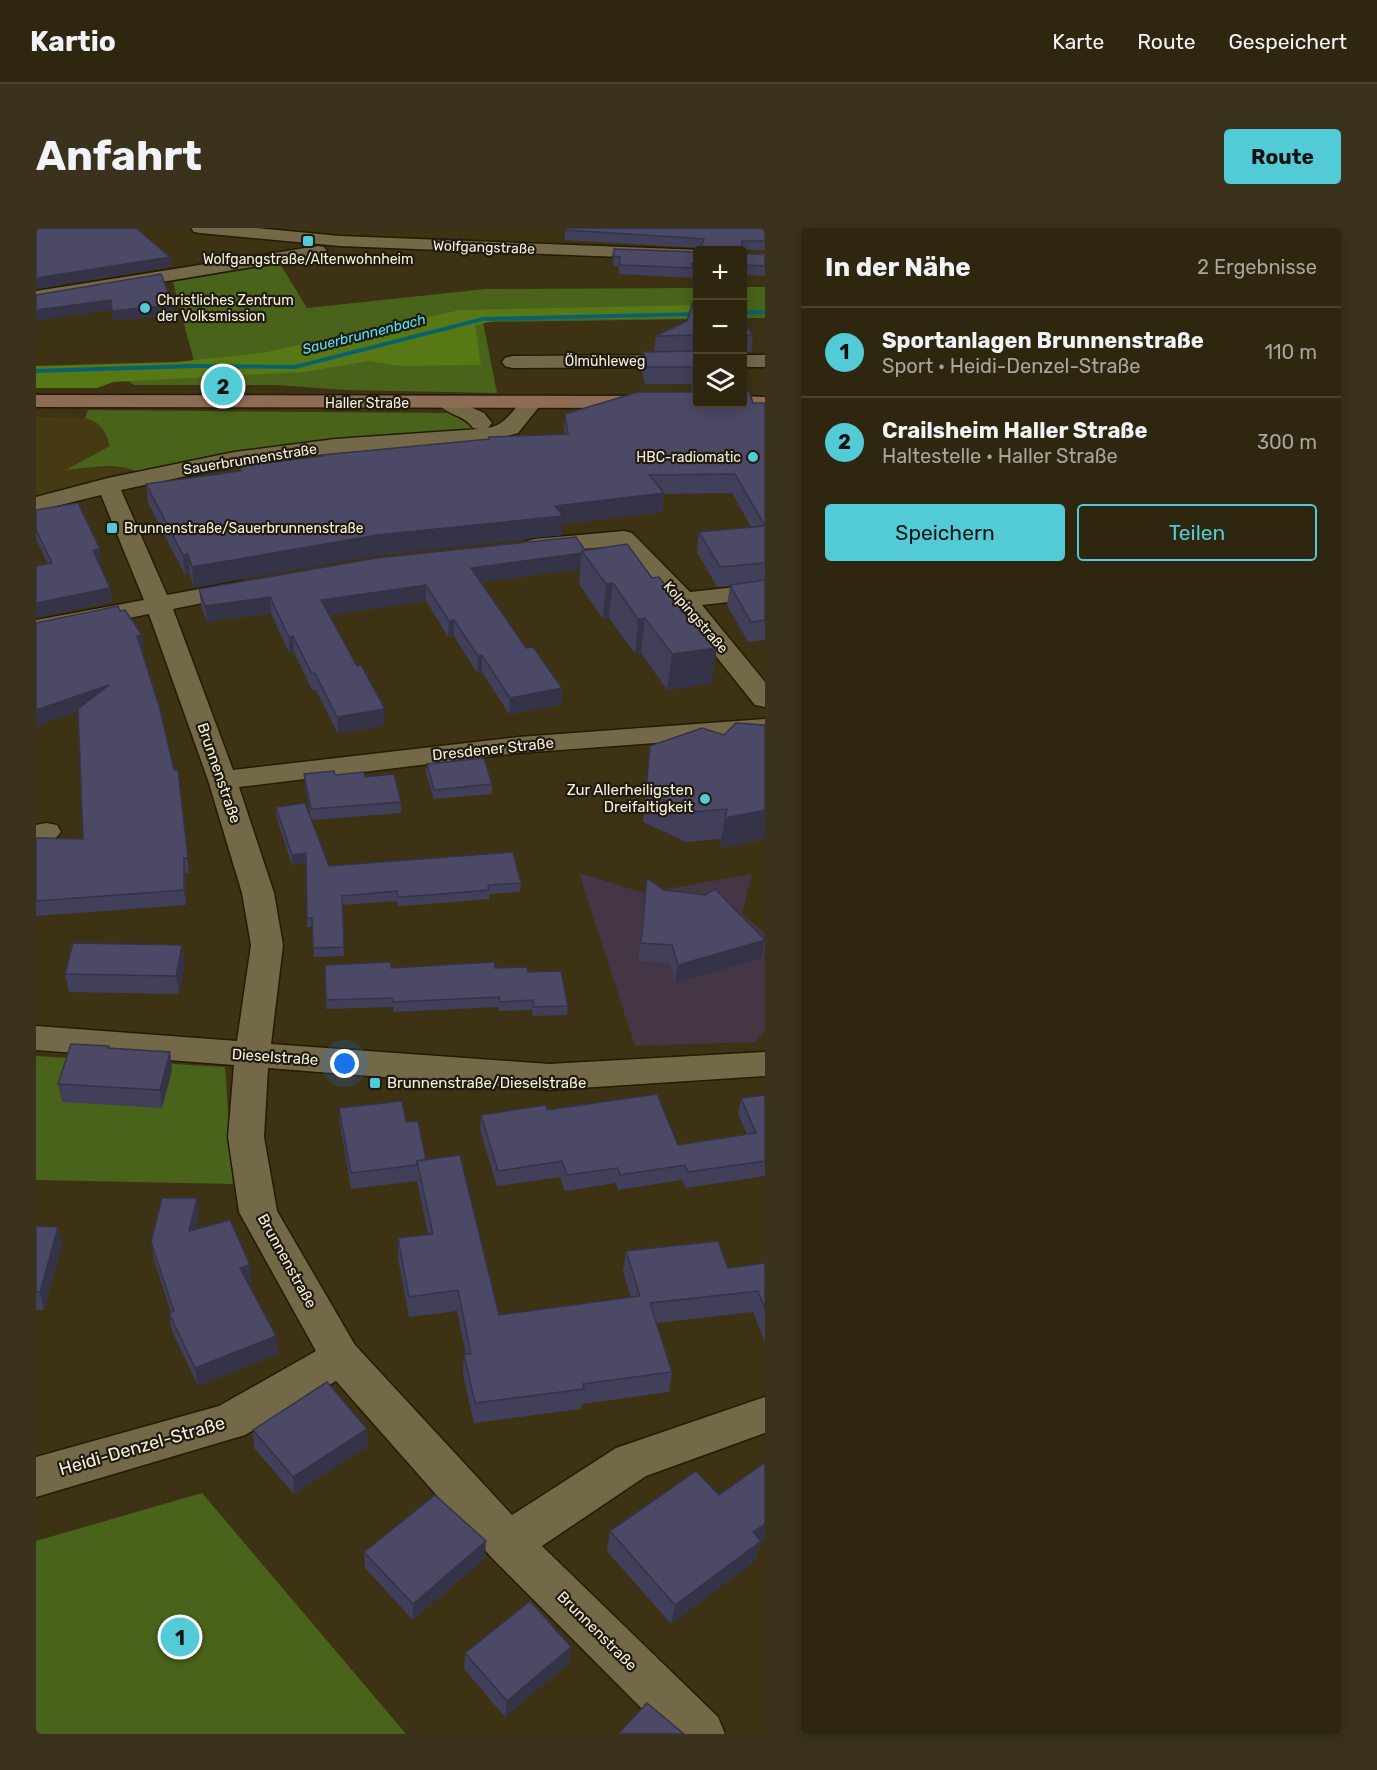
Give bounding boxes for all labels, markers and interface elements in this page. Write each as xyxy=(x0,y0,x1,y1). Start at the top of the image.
text: Kartio xyxy=(30,25,116,58)
text: Karte xyxy=(1052,29,1104,54)
text: Route xyxy=(1137,29,1196,54)
text: Gespeichert xyxy=(1229,29,1347,54)
button: Route xyxy=(1224,129,1341,184)
text: Anfahrt xyxy=(36,131,202,181)
marker: Wolfgangstraße/Altenwohnheim xyxy=(301,234,315,248)
street label: Wolfgangstraße xyxy=(433,237,535,258)
map controls xyxy=(693,246,747,408)
button: + xyxy=(693,246,747,300)
place label: Wolfgangstraße/Altenwohnheim xyxy=(203,251,413,268)
text: In der Nähe xyxy=(825,252,971,283)
text: 2 Ergebnisse xyxy=(1197,255,1317,279)
place label: Christliches Zentrum der Volksmission xyxy=(157,292,294,325)
button: − xyxy=(693,300,747,354)
marker: Christliches Zentrum der Volksmission xyxy=(138,301,152,315)
water label: Sauerbrunnenbach xyxy=(301,311,428,358)
text: Sportanlagen Brunnenstraße xyxy=(882,327,1204,354)
text: 1 xyxy=(840,340,849,364)
text: 110 m xyxy=(1265,340,1317,364)
street label: Ölmühleweg xyxy=(565,353,645,370)
button: layers xyxy=(693,354,747,408)
text: Sport · Heidi-Denzel-Straße xyxy=(882,354,1141,378)
pin: 2 xyxy=(204,364,243,408)
street label: Haller Straße xyxy=(325,395,409,412)
text: Crailsheim Haller Straße xyxy=(882,417,1148,444)
text: 2 xyxy=(838,430,851,454)
text: 300 m xyxy=(1257,430,1317,454)
street label: Sauerbrunnenstraße xyxy=(182,441,318,478)
text: Haltestelle · Haller Straße xyxy=(882,444,1118,468)
place label: HBC-radiomatic xyxy=(636,449,741,466)
marker: HBC-radiomatic xyxy=(746,450,760,464)
button: Speichern xyxy=(825,504,1065,561)
button: Teilen xyxy=(1077,504,1317,561)
place label: Brunnenstraße/Sauerbrunnenstraße xyxy=(124,520,364,537)
marker: Brunnenstraße/Sauerbrunnenstraße xyxy=(105,521,119,535)
street label: Kolpingstraße xyxy=(660,578,732,657)
street label: Brunnenstraße xyxy=(193,720,245,826)
street label: Dresdener Straße xyxy=(431,734,555,764)
place label: Zur Allerheiligsten Dreifaltigkeit xyxy=(567,781,693,816)
marker: Zur Allerheiligsten Dreifaltigkeit xyxy=(698,792,712,806)
street label: Dieselstraße xyxy=(231,1045,319,1069)
your location xyxy=(330,1049,359,1078)
place label: Brunnenstraße/Dieselstraße xyxy=(387,1074,586,1092)
marker: Brunnenstraße/Dieselstraße xyxy=(368,1076,382,1090)
street label: Brunnenstraße xyxy=(254,1211,320,1311)
street label: Heidi-Denzel-Straße xyxy=(56,1412,228,1480)
street label: Brunnenstraße xyxy=(554,1588,640,1674)
pin: 1 xyxy=(160,1614,200,1660)

